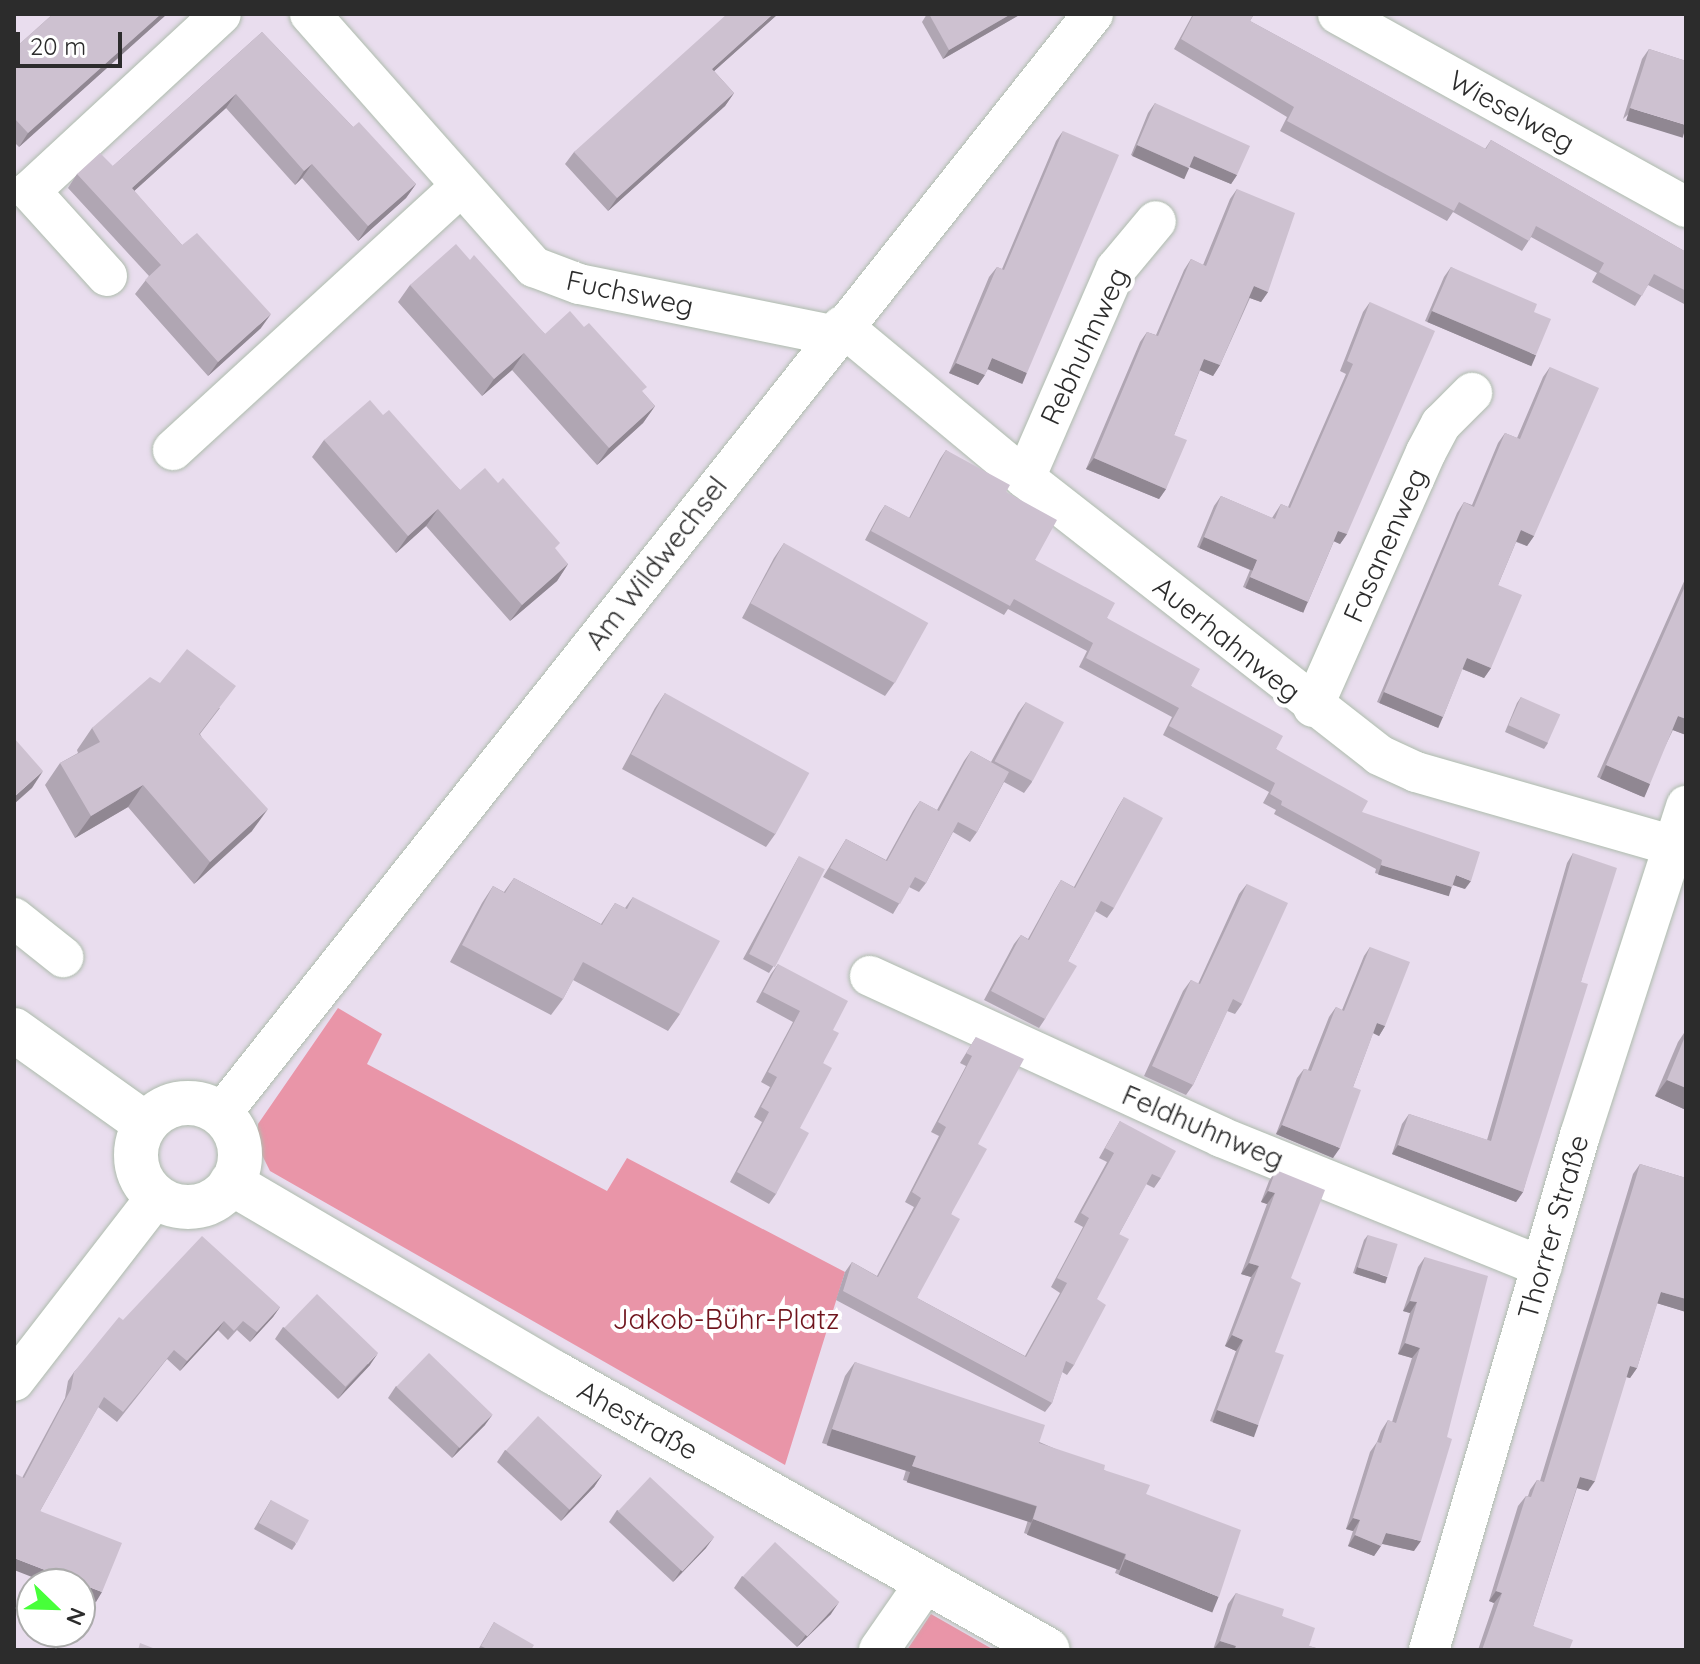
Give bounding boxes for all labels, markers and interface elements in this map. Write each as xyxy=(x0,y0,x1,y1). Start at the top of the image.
scale bar xyxy=(20,16,126,66)
text: 20 m xyxy=(30,31,86,61)
street label: Wieselweg xyxy=(1443,63,1581,159)
street label: Rebhuhnweg xyxy=(1033,262,1135,430)
street label: Fuchsweg xyxy=(563,263,697,323)
street label: Fasanenweg xyxy=(1336,463,1434,627)
street label: Am Wildwechsel xyxy=(578,470,734,656)
street label: Auerhahnweg xyxy=(1147,569,1307,709)
street label: Feldhuhnweg xyxy=(1117,1078,1289,1176)
street label: Thorrer Straße xyxy=(1511,1131,1595,1323)
park label: Jakob-Bühr-Platz xyxy=(613,1302,839,1336)
street label: Ahestraße xyxy=(572,1373,704,1467)
north arrow xyxy=(16,1568,96,1648)
text: N xyxy=(60,1604,92,1630)

